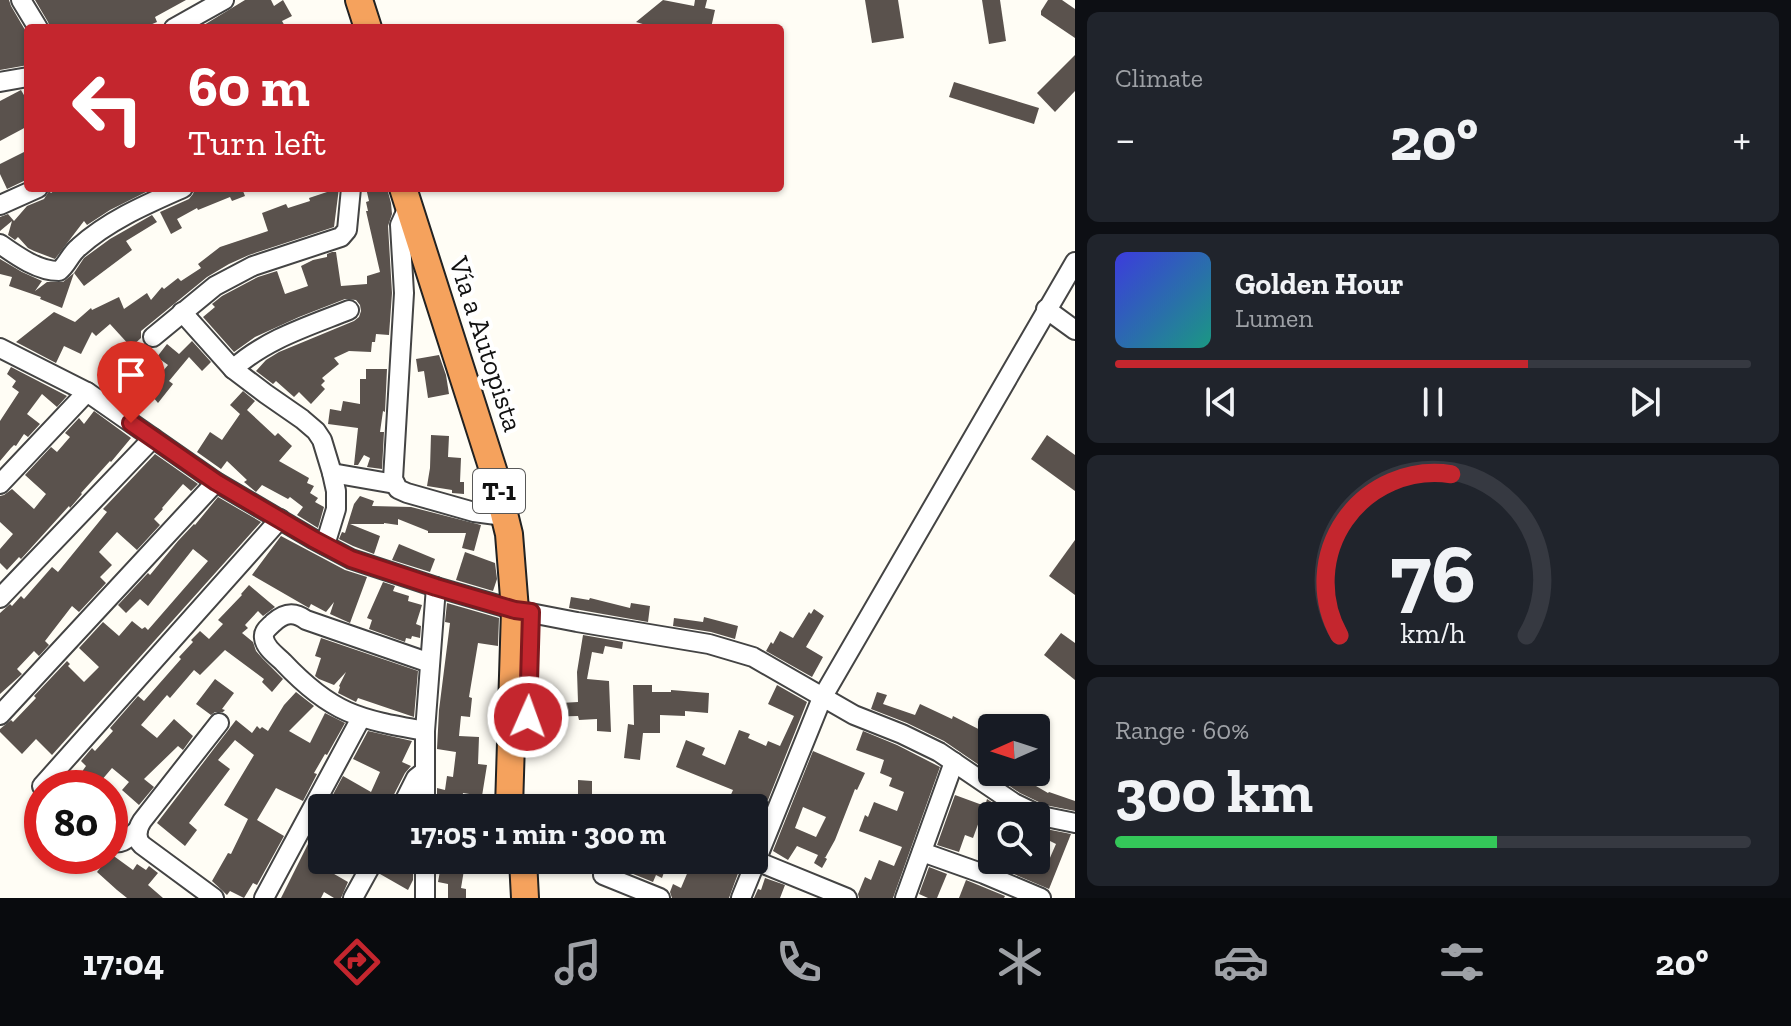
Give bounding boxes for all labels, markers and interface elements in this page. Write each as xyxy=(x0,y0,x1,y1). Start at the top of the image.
text: 60 m xyxy=(188,53,310,120)
icon: left xyxy=(56,56,160,160)
text: Climate xyxy=(1115,62,1203,94)
text: 20° xyxy=(1390,103,1478,175)
text: − xyxy=(1115,112,1136,165)
text: + xyxy=(1732,112,1751,165)
text: Turn left xyxy=(188,121,326,164)
street label: Vía a Autopista xyxy=(442,251,530,436)
text: Golden Hour xyxy=(1235,266,1403,302)
text: Lumen xyxy=(1235,302,1313,334)
pin xyxy=(97,341,165,423)
icon: arrive xyxy=(109,353,153,397)
icon: previous xyxy=(1199,380,1243,424)
icon: pause xyxy=(1411,380,1455,424)
icon: next xyxy=(1623,380,1667,424)
road number: T-1 xyxy=(473,469,525,513)
text: 76 xyxy=(1390,522,1476,622)
text: km/h xyxy=(1400,616,1466,650)
position arrow xyxy=(486,675,570,759)
north arrow xyxy=(978,714,1050,786)
map controls xyxy=(978,714,1050,874)
text: Range · 60% xyxy=(1115,714,1249,746)
text: 300 km xyxy=(1115,755,1313,827)
speed limit sign: 80 xyxy=(24,770,128,874)
button: search xyxy=(978,802,1050,874)
text: 17:05 · 1 min · 300 m xyxy=(410,816,666,852)
icon: directions xyxy=(329,934,385,990)
icon: music xyxy=(550,934,606,990)
icon: phone xyxy=(771,934,827,990)
icon: climate xyxy=(992,934,1048,990)
icon: car xyxy=(1213,934,1269,990)
icon: filters xyxy=(1434,934,1490,990)
text: 17:04 xyxy=(83,941,164,984)
text: 20° xyxy=(1655,941,1708,984)

